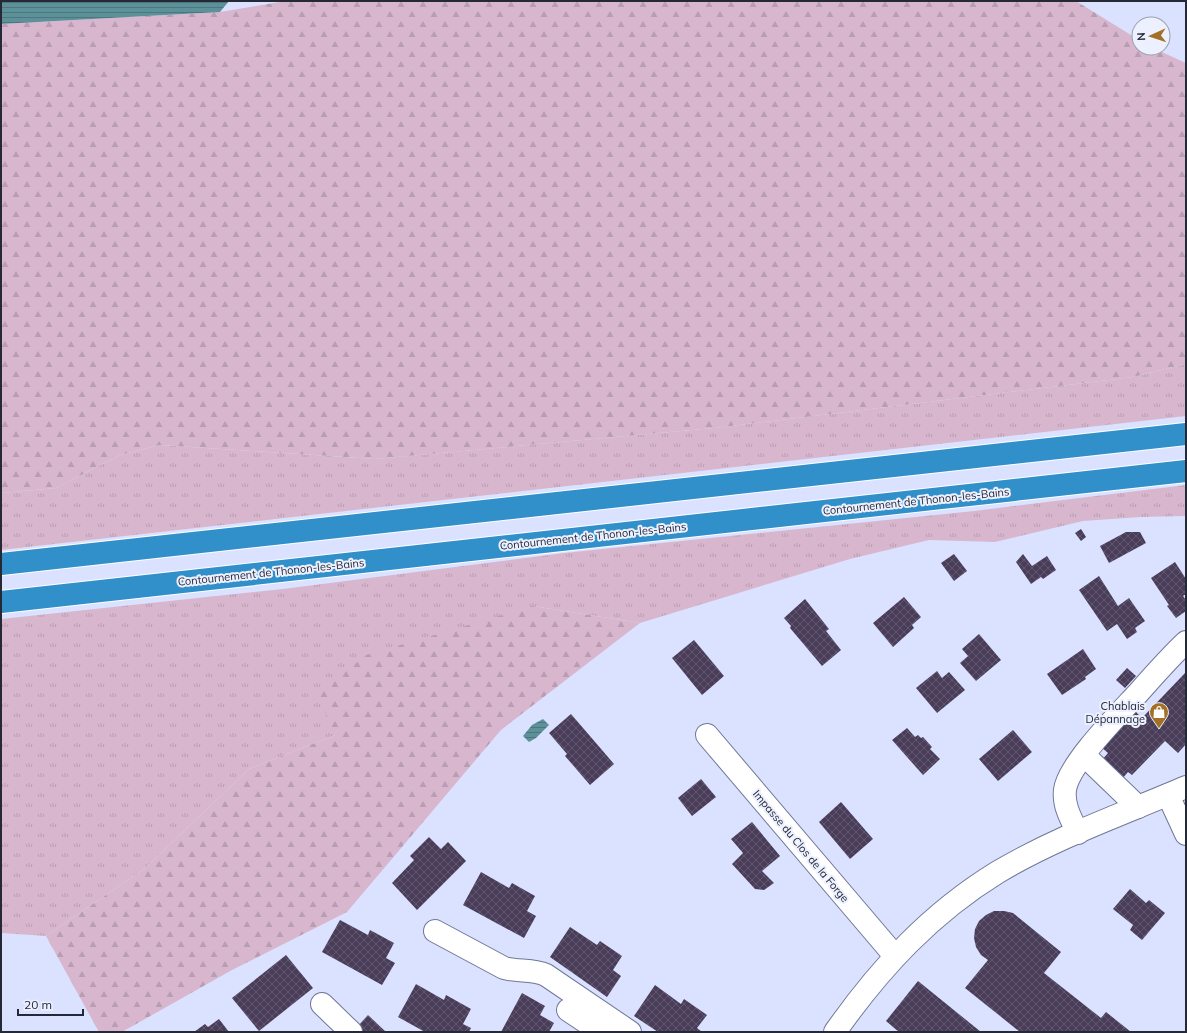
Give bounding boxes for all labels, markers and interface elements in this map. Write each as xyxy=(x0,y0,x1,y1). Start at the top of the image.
north arrow xyxy=(1131,16,1171,56)
text: N xyxy=(1134,32,1148,41)
street label: Contournement de Thonon-les-Bains xyxy=(822,484,1010,518)
street label: Contournement de Thonon-les-Bains xyxy=(499,519,687,553)
street label: Contournement de Thonon-les-Bains xyxy=(177,555,365,589)
place label: Chablais Dépannage xyxy=(1085,699,1145,726)
shop icon: Chablais Dépannage xyxy=(1148,701,1170,729)
street label: Impasse du Clos de la Forge xyxy=(750,787,852,905)
scale bar xyxy=(18,991,83,1017)
text: 20 m xyxy=(24,997,52,1012)

